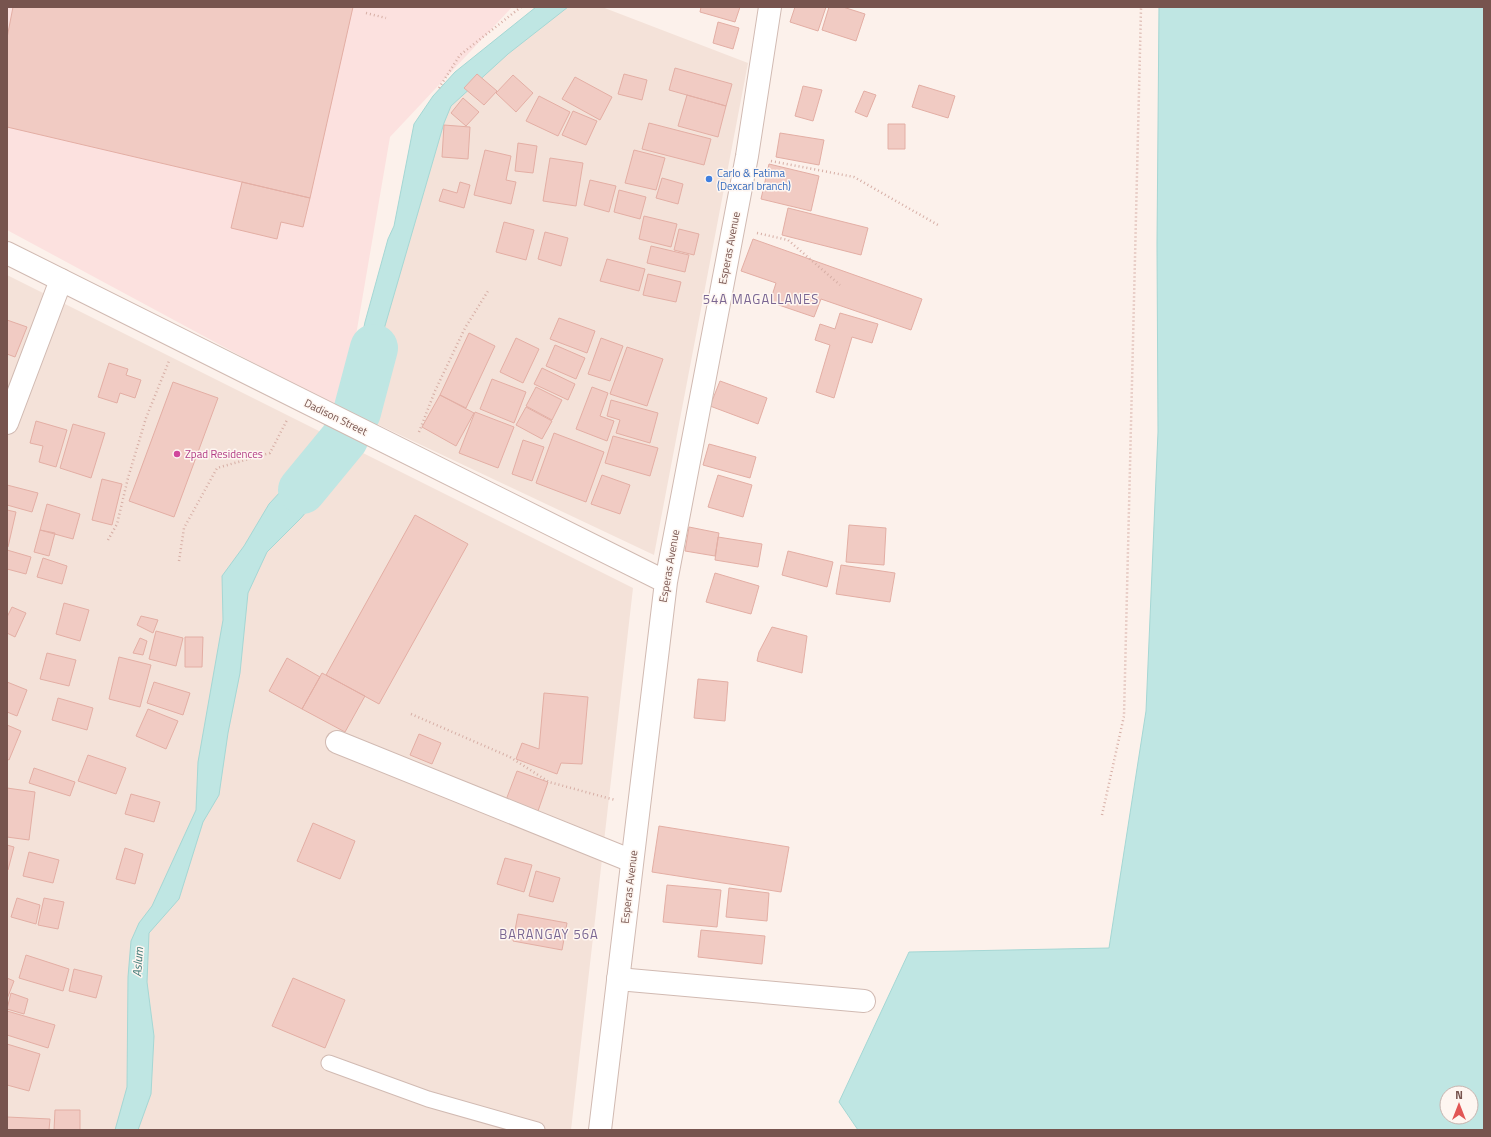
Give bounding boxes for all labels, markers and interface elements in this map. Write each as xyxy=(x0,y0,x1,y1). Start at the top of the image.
place label: Carlo & Fatima (Dexcarl branch) xyxy=(717,165,791,194)
marker: Carlo & Fatima (Dexcarl branch) xyxy=(704,174,714,184)
street label: Esperas Avenue xyxy=(714,210,744,286)
district label: 54A MAGALLANES xyxy=(703,289,819,309)
street label: Dadison Street xyxy=(302,395,370,439)
place label: Zpad Residences xyxy=(185,446,263,462)
marker: Zpad Residences xyxy=(172,449,182,459)
street label: Esperas Avenue xyxy=(655,528,683,604)
street label: Esperas Avenue xyxy=(617,849,641,925)
district label: BARANGAY 56A xyxy=(499,924,599,944)
water label: Aslum xyxy=(127,946,148,977)
north arrow xyxy=(1439,1085,1479,1125)
text: N xyxy=(1455,1087,1463,1103)

